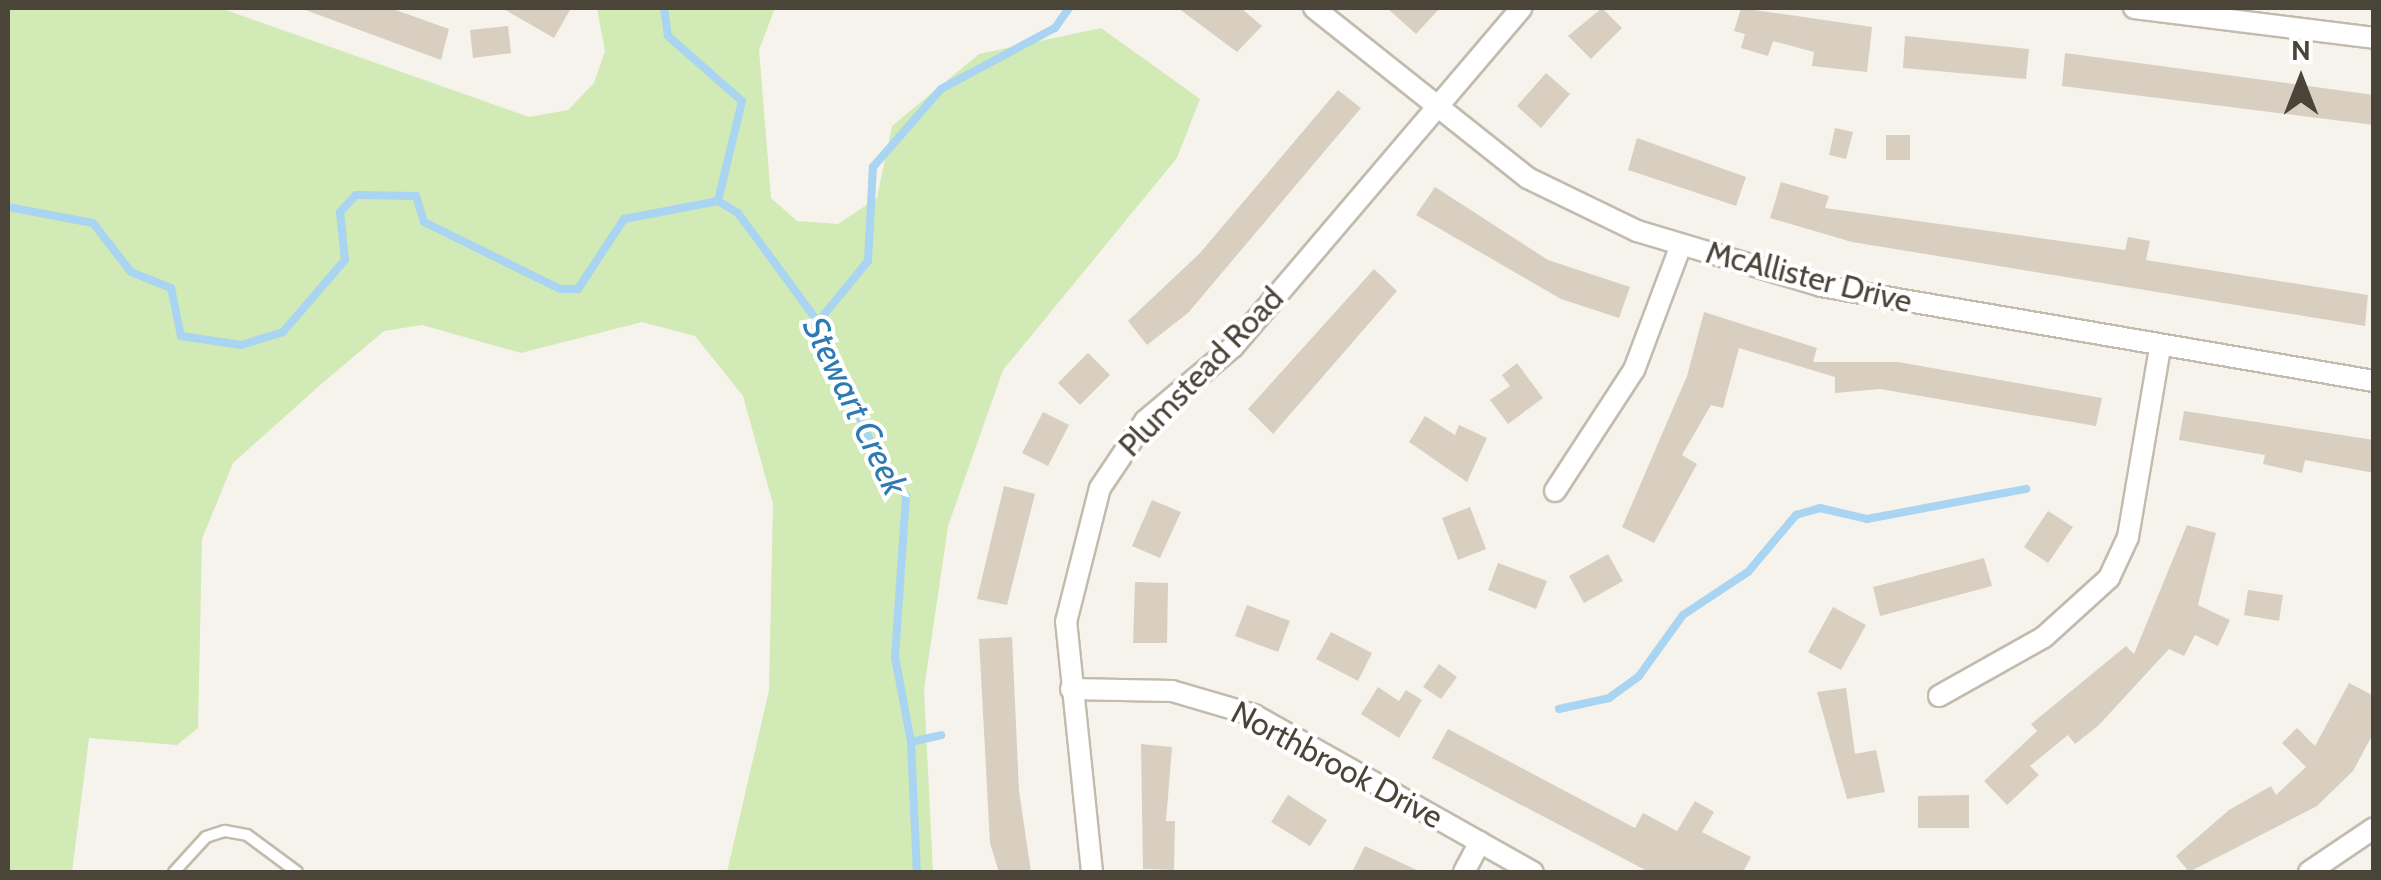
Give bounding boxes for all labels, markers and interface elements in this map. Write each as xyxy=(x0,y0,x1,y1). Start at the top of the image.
north arrow xyxy=(2251,30,2351,130)
text: N xyxy=(2291,33,2311,67)
street label: McAllister Drive xyxy=(1702,233,1916,321)
street label: Plumstead Road xyxy=(1111,279,1291,465)
water label: Stewart Creek xyxy=(794,310,916,502)
street label: Northbrook Drive xyxy=(1225,693,1449,837)

